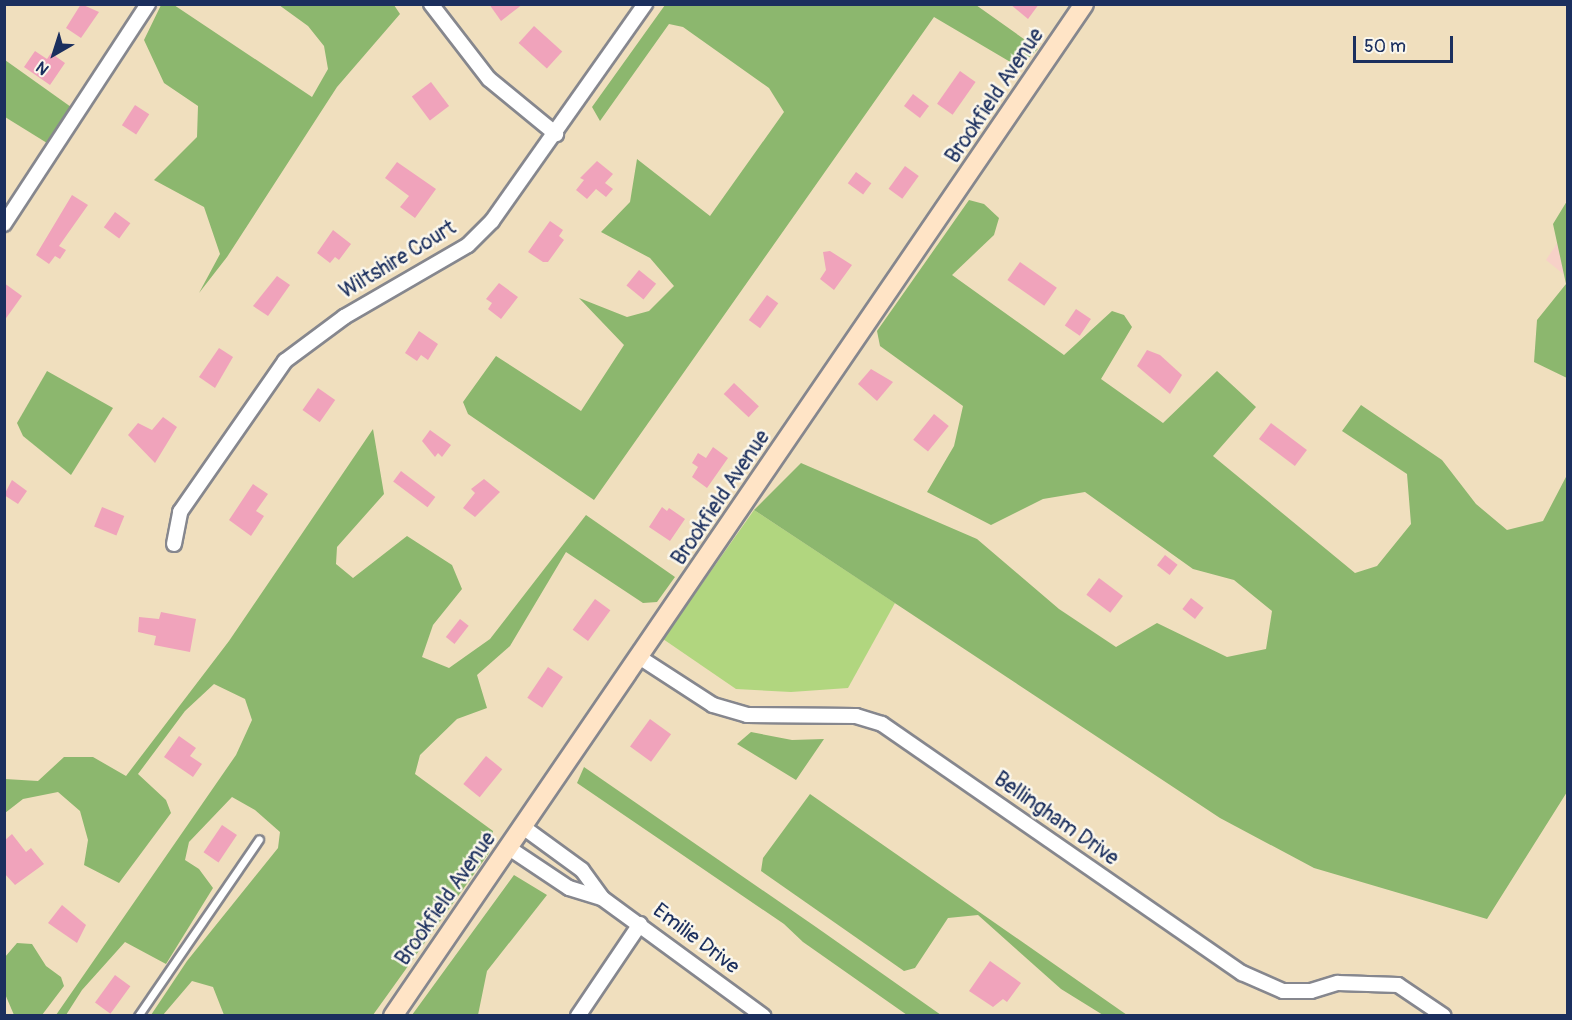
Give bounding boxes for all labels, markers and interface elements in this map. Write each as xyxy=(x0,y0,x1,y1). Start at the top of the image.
north arrow xyxy=(24,24,84,84)
street label: Brookfield Avenue xyxy=(941,24,1049,168)
scale bar xyxy=(1356,24,1456,62)
text: 50 m xyxy=(1364,35,1406,58)
text: N xyxy=(32,57,53,79)
street label: Wiltshire Court xyxy=(335,215,461,305)
street label: Brookfield Avenue xyxy=(667,426,775,570)
street label: Bellingham Drive xyxy=(989,767,1123,871)
street label: Brookfield Avenue xyxy=(391,827,501,971)
street label: Emilie Drive xyxy=(648,898,744,980)

